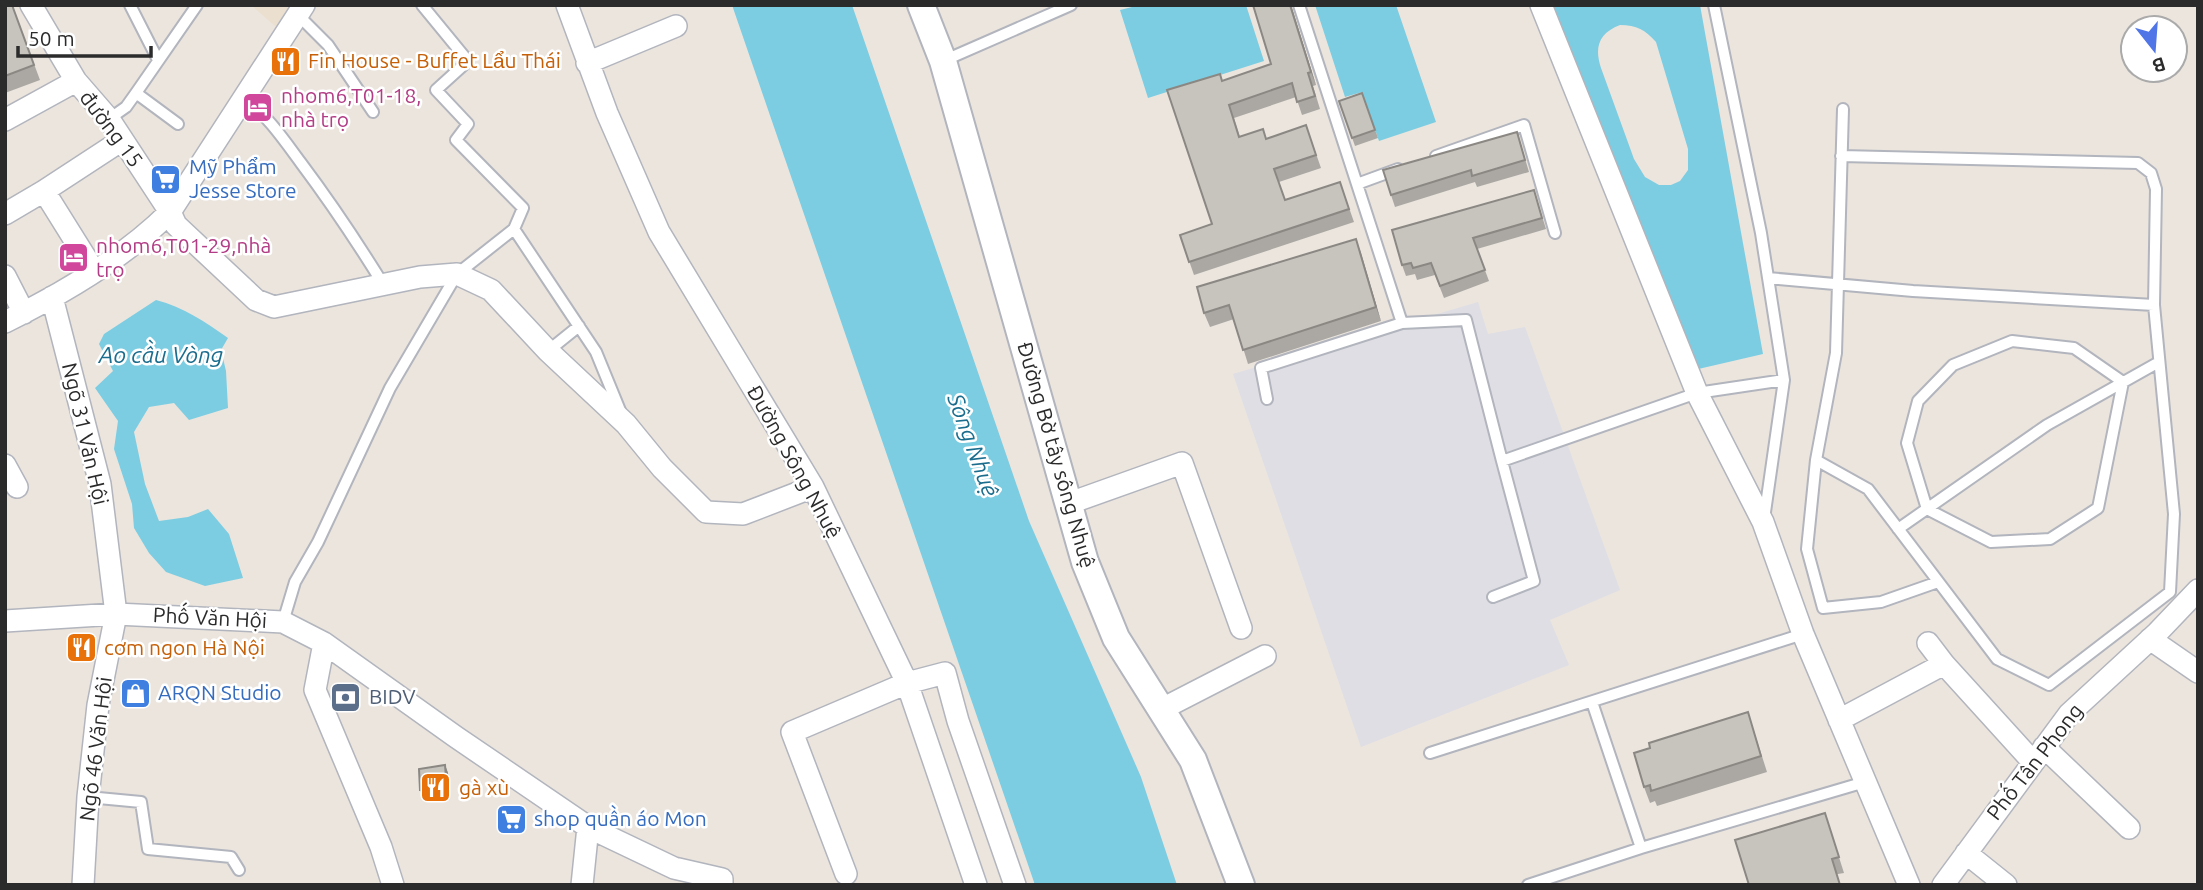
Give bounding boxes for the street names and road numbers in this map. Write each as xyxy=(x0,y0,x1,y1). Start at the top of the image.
street label: đường 15 xyxy=(75,85,148,171)
street label: Đường Bờ tây sông Nhuệ xyxy=(1013,339,1101,571)
street label: Ngõ 31 Văn Hội xyxy=(58,360,114,507)
street label: Đường Sông Nhuệ xyxy=(743,381,847,542)
street label: Phố Văn Hội xyxy=(152,600,268,632)
street label: Ngõ 46 Văn Hội xyxy=(74,675,116,822)
street label: Phố Tân Phong xyxy=(1980,697,2087,824)

